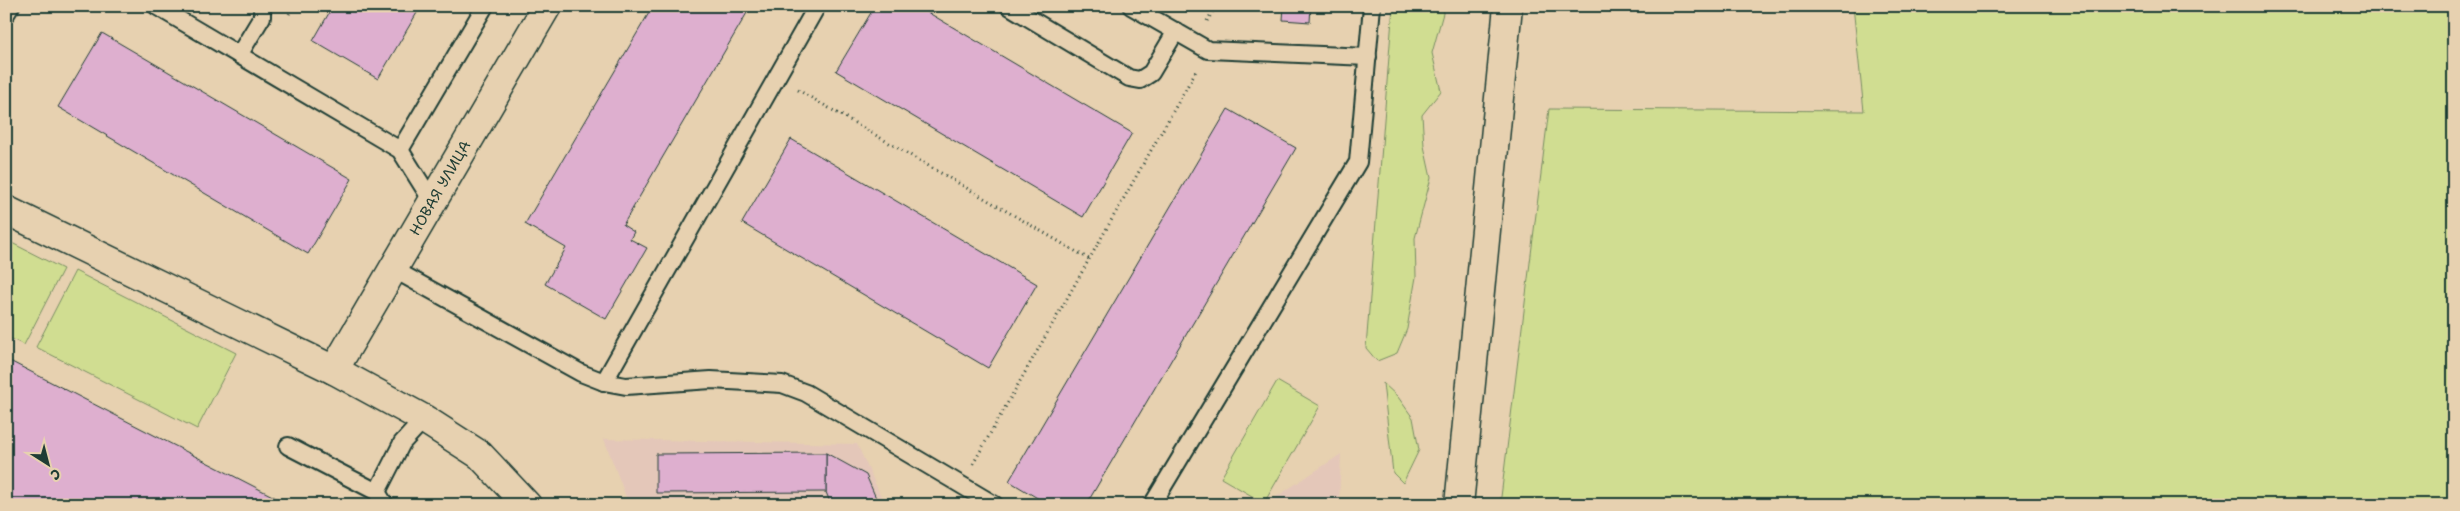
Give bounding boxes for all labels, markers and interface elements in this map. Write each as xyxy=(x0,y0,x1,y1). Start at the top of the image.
street label: НОВАЯ УЛИЦА xyxy=(405,137,475,239)
north arrow xyxy=(22,438,72,488)
text: С xyxy=(47,465,64,484)

